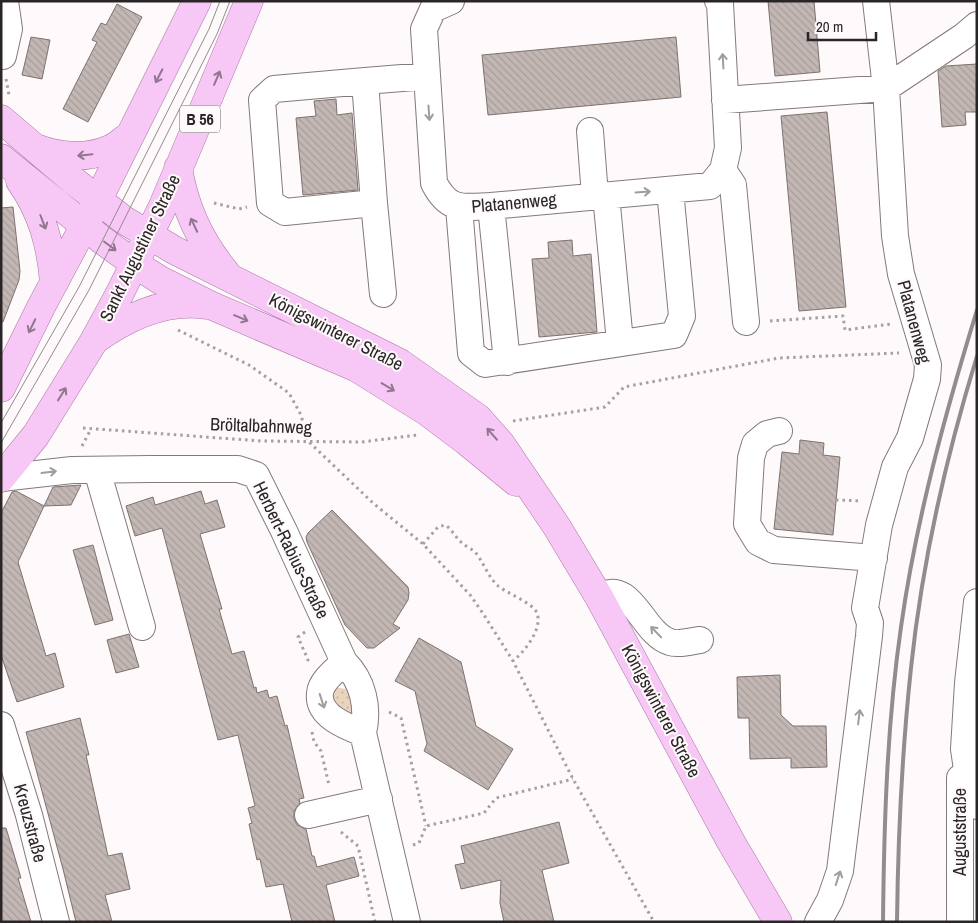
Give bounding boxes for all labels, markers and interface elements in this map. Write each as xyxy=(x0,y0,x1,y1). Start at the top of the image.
scale bar xyxy=(808,10,876,42)
text: 20 m xyxy=(816,16,843,37)
one-way arrow xyxy=(718,53,727,69)
one-way arrow xyxy=(154,68,163,83)
one-way arrow xyxy=(213,71,222,87)
one-way arrow xyxy=(425,105,434,121)
road number: B 56 xyxy=(180,106,220,132)
one-way arrow xyxy=(78,150,94,160)
street label: Sankt Augustiner Straße xyxy=(93,170,186,326)
street label: Platanenweg xyxy=(470,186,558,219)
one-way arrow xyxy=(635,188,651,197)
one-way arrow xyxy=(39,214,48,230)
one-way arrow xyxy=(189,218,199,233)
one-way arrow xyxy=(103,240,116,251)
street label: Platanenweg xyxy=(891,277,938,367)
street label: Königswinterer Straße xyxy=(265,287,408,376)
one-way arrow xyxy=(233,314,248,324)
one-way arrow xyxy=(27,318,36,333)
one-way arrow xyxy=(380,382,394,392)
one-way arrow xyxy=(57,388,67,402)
street label: Bröltalbahnweg xyxy=(210,411,313,440)
one-way arrow xyxy=(486,427,498,440)
one-way arrow xyxy=(41,467,57,477)
street label: Herbert-Rabius-Straße xyxy=(247,477,336,623)
one-way arrow xyxy=(650,626,662,638)
street label: Königswinterer Straße xyxy=(616,640,707,782)
one-way arrow xyxy=(318,693,328,709)
one-way arrow xyxy=(854,709,864,725)
street label: Kreuzstraße xyxy=(8,781,53,865)
street label: Auguststraße xyxy=(947,788,972,877)
one-way arrow xyxy=(833,870,843,886)

